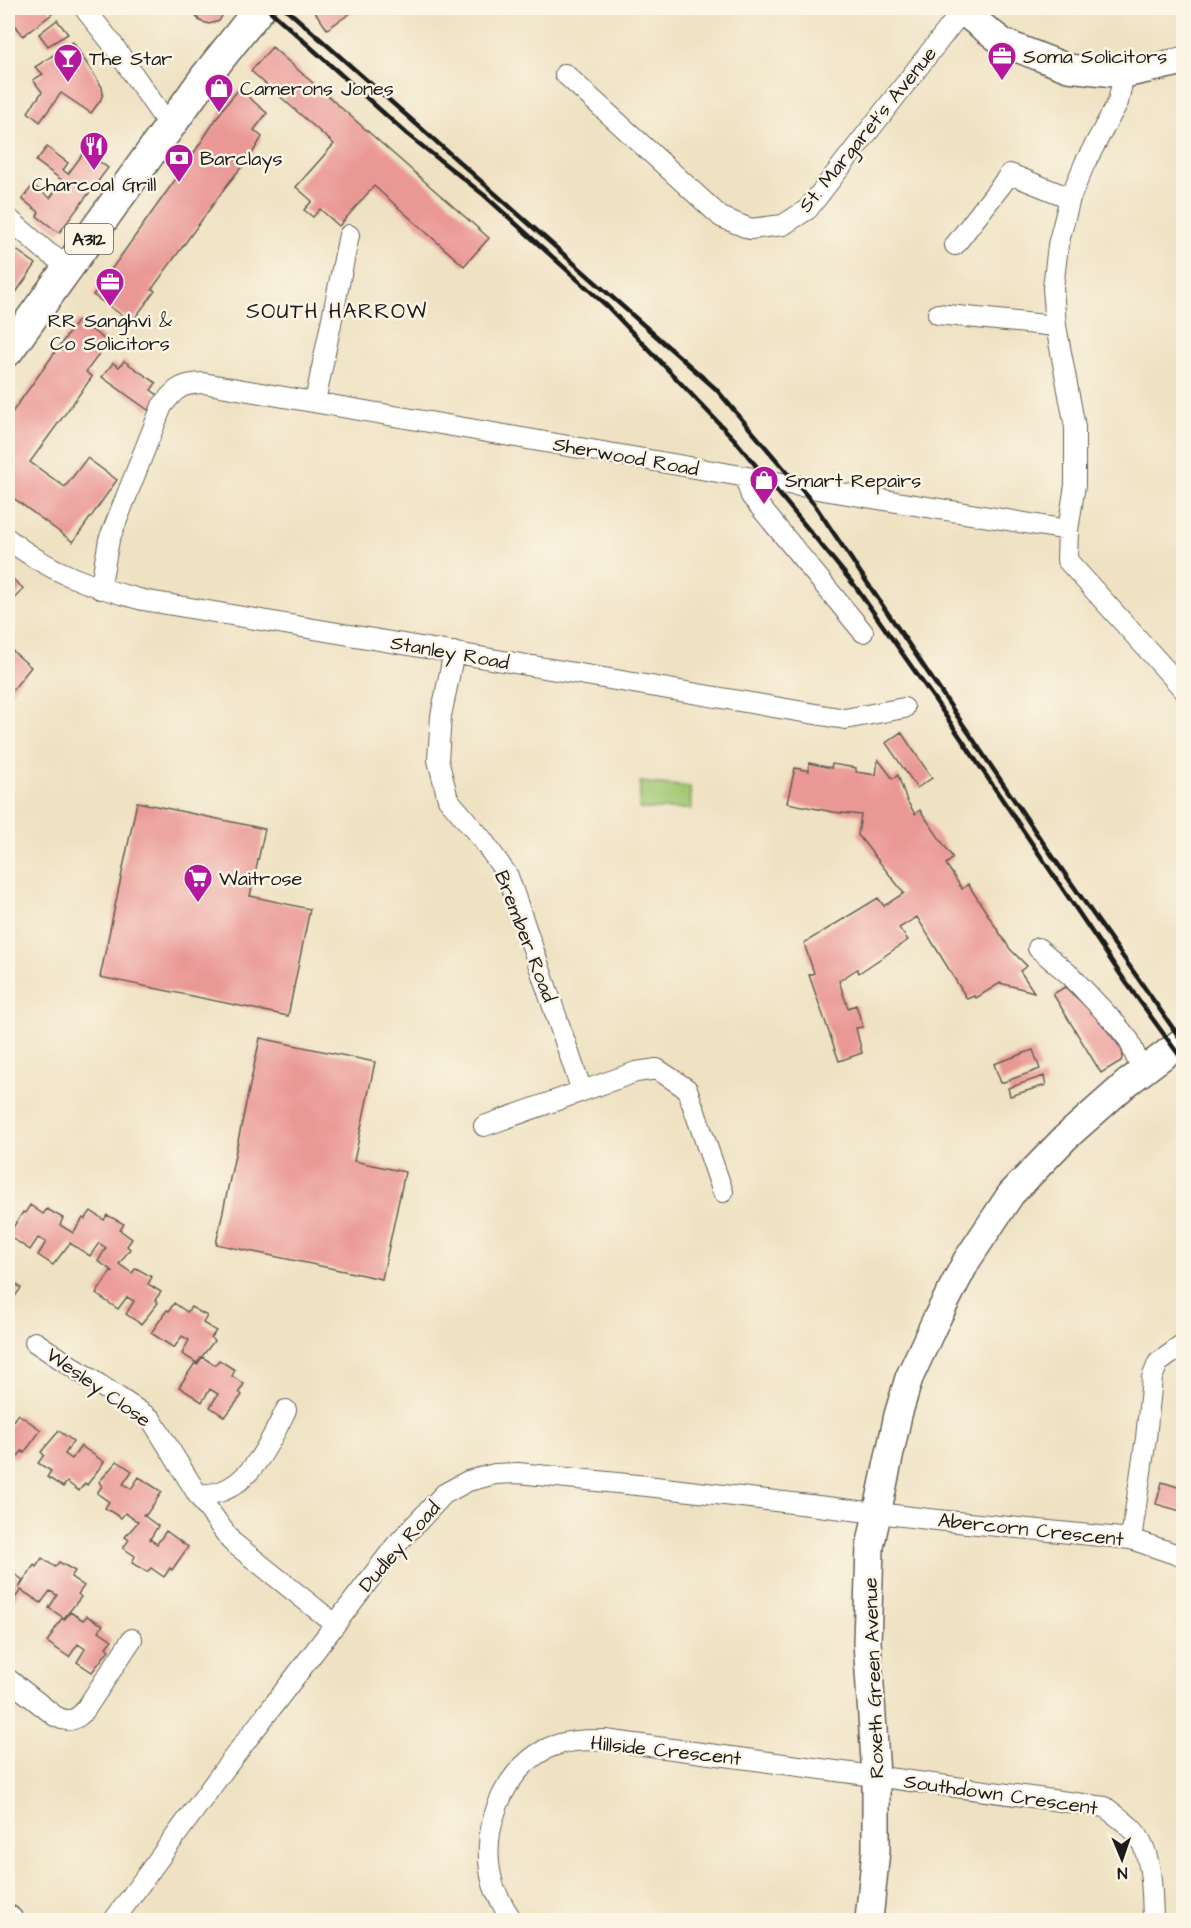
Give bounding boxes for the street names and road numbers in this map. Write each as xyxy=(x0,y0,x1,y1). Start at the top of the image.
street label: St. Margaret's Avenue xyxy=(792,41,944,219)
road number: A312 xyxy=(65,224,113,254)
street label: Sherwood Road xyxy=(551,430,701,484)
street label: Stanley Road xyxy=(388,629,511,678)
street label: Brember Road xyxy=(487,867,563,1006)
street label: Wesley Close xyxy=(40,1341,157,1435)
street label: Dudley Road xyxy=(352,1495,448,1599)
street label: Abercorn Crescent xyxy=(937,1506,1125,1554)
street label: Roxeth Green Avenue xyxy=(856,1577,892,1779)
street label: Hillside Crescent xyxy=(589,1729,743,1773)
street label: Southdown Crescent xyxy=(902,1768,1100,1822)

